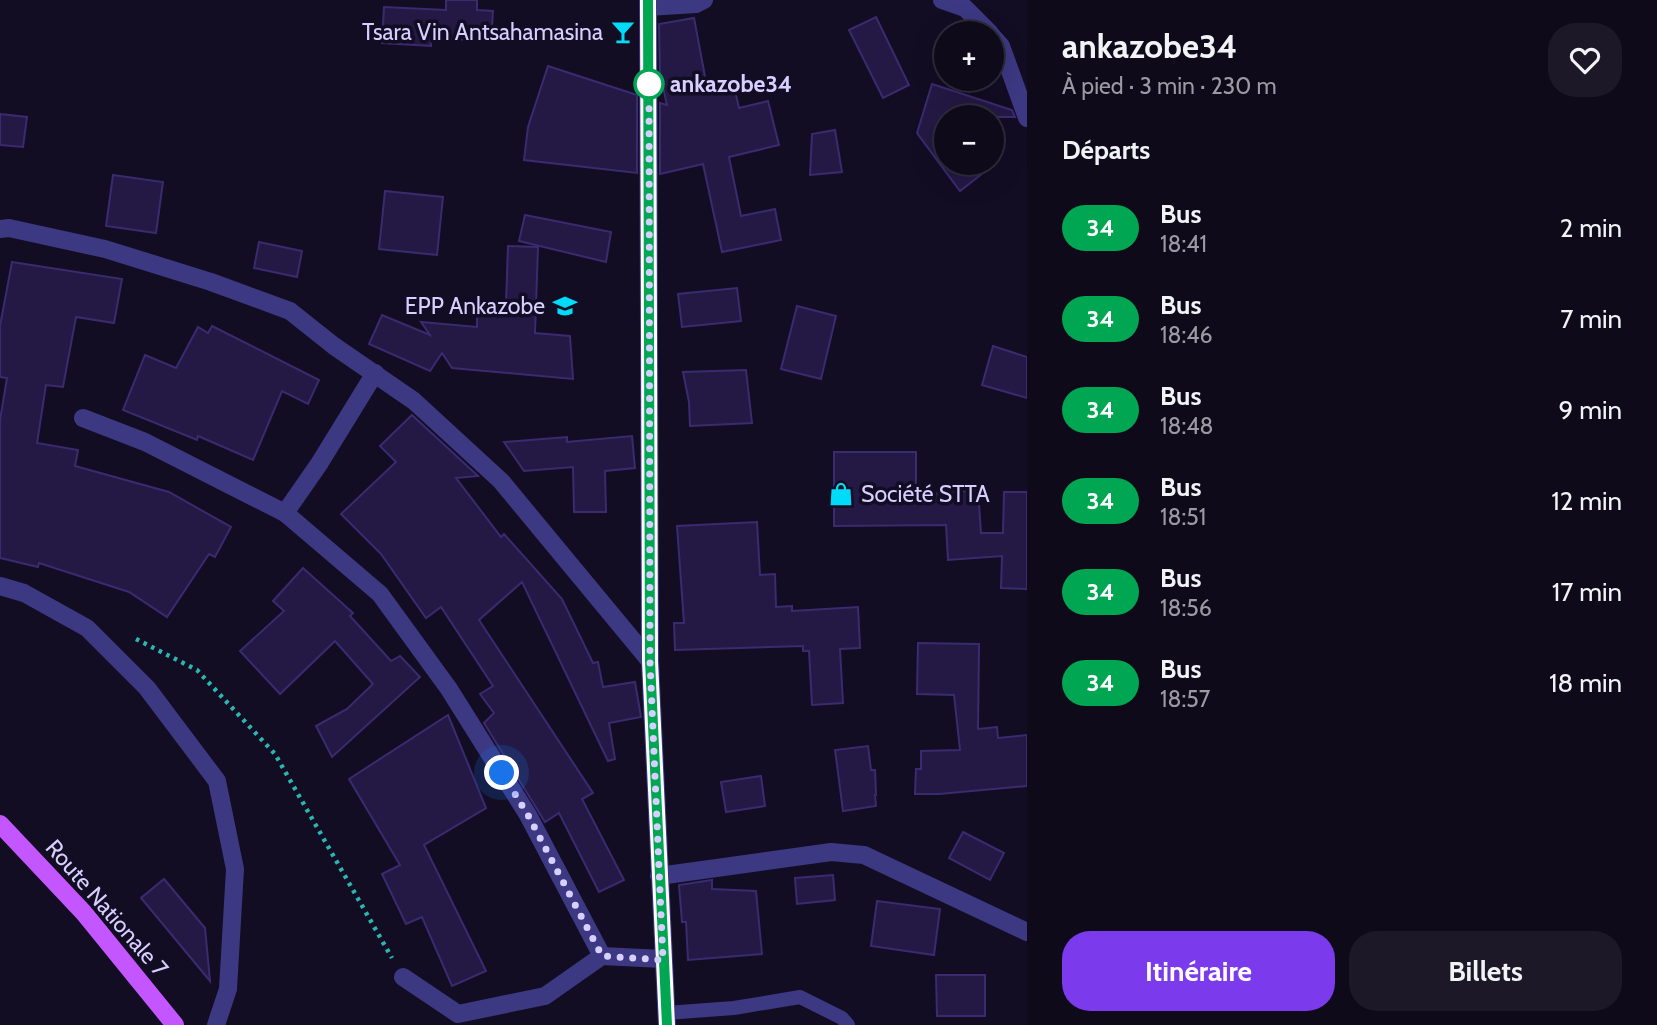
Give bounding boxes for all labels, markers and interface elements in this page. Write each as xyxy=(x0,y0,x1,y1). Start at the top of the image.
place label: Tsara Vin Antsahamasina xyxy=(362,18,603,46)
bar icon: Tsara Vin Antsahamasina xyxy=(609,18,637,46)
map controls xyxy=(934,21,1004,175)
button: + xyxy=(934,21,1004,91)
button: heart xyxy=(1548,23,1622,97)
text: ankazobe34 xyxy=(1062,26,1237,66)
marker: ankazobe34 xyxy=(634,69,664,99)
place label: ankazobe34 xyxy=(670,70,792,98)
text: À pied · 3 min · 230 m xyxy=(1062,72,1277,100)
button: − xyxy=(934,105,1004,175)
text: Départs xyxy=(1062,134,1150,166)
text: Bus xyxy=(1160,198,1201,230)
text: 2 min xyxy=(1560,212,1622,244)
text: 34 xyxy=(1087,213,1114,242)
text: 18:41 xyxy=(1160,230,1207,258)
text: Bus xyxy=(1160,289,1201,321)
place label: EPP Ankazobe xyxy=(405,292,545,320)
school or university icon: EPP Ankazobe xyxy=(551,292,579,320)
text: 7 min xyxy=(1560,303,1622,335)
text: 34 xyxy=(1087,304,1114,333)
text: 18:46 xyxy=(1160,321,1213,349)
text: Bus xyxy=(1160,380,1201,412)
text: 9 min xyxy=(1559,394,1622,426)
text: 34 xyxy=(1087,395,1114,424)
text: 18:48 xyxy=(1160,412,1213,440)
text: Bus xyxy=(1160,471,1201,503)
shop icon: Société STTA xyxy=(827,480,855,508)
place label: Société STTA xyxy=(861,480,990,508)
text: 12 min xyxy=(1551,485,1622,517)
text: 34 xyxy=(1087,486,1114,515)
text: 18:51 xyxy=(1160,503,1206,531)
text: Bus xyxy=(1160,562,1201,594)
text: 17 min xyxy=(1552,576,1622,608)
text: 34 xyxy=(1087,577,1114,606)
text: 18:56 xyxy=(1160,594,1212,622)
text: Bus xyxy=(1160,653,1201,685)
text: 18 min xyxy=(1549,667,1622,699)
text: 34 xyxy=(1087,668,1114,697)
text: 18:57 xyxy=(1160,685,1210,713)
your location xyxy=(484,755,519,790)
street label: Route Nationale 7 xyxy=(40,834,174,983)
button: Itinéraire xyxy=(1062,931,1335,1011)
button: Billets xyxy=(1349,931,1622,1011)

